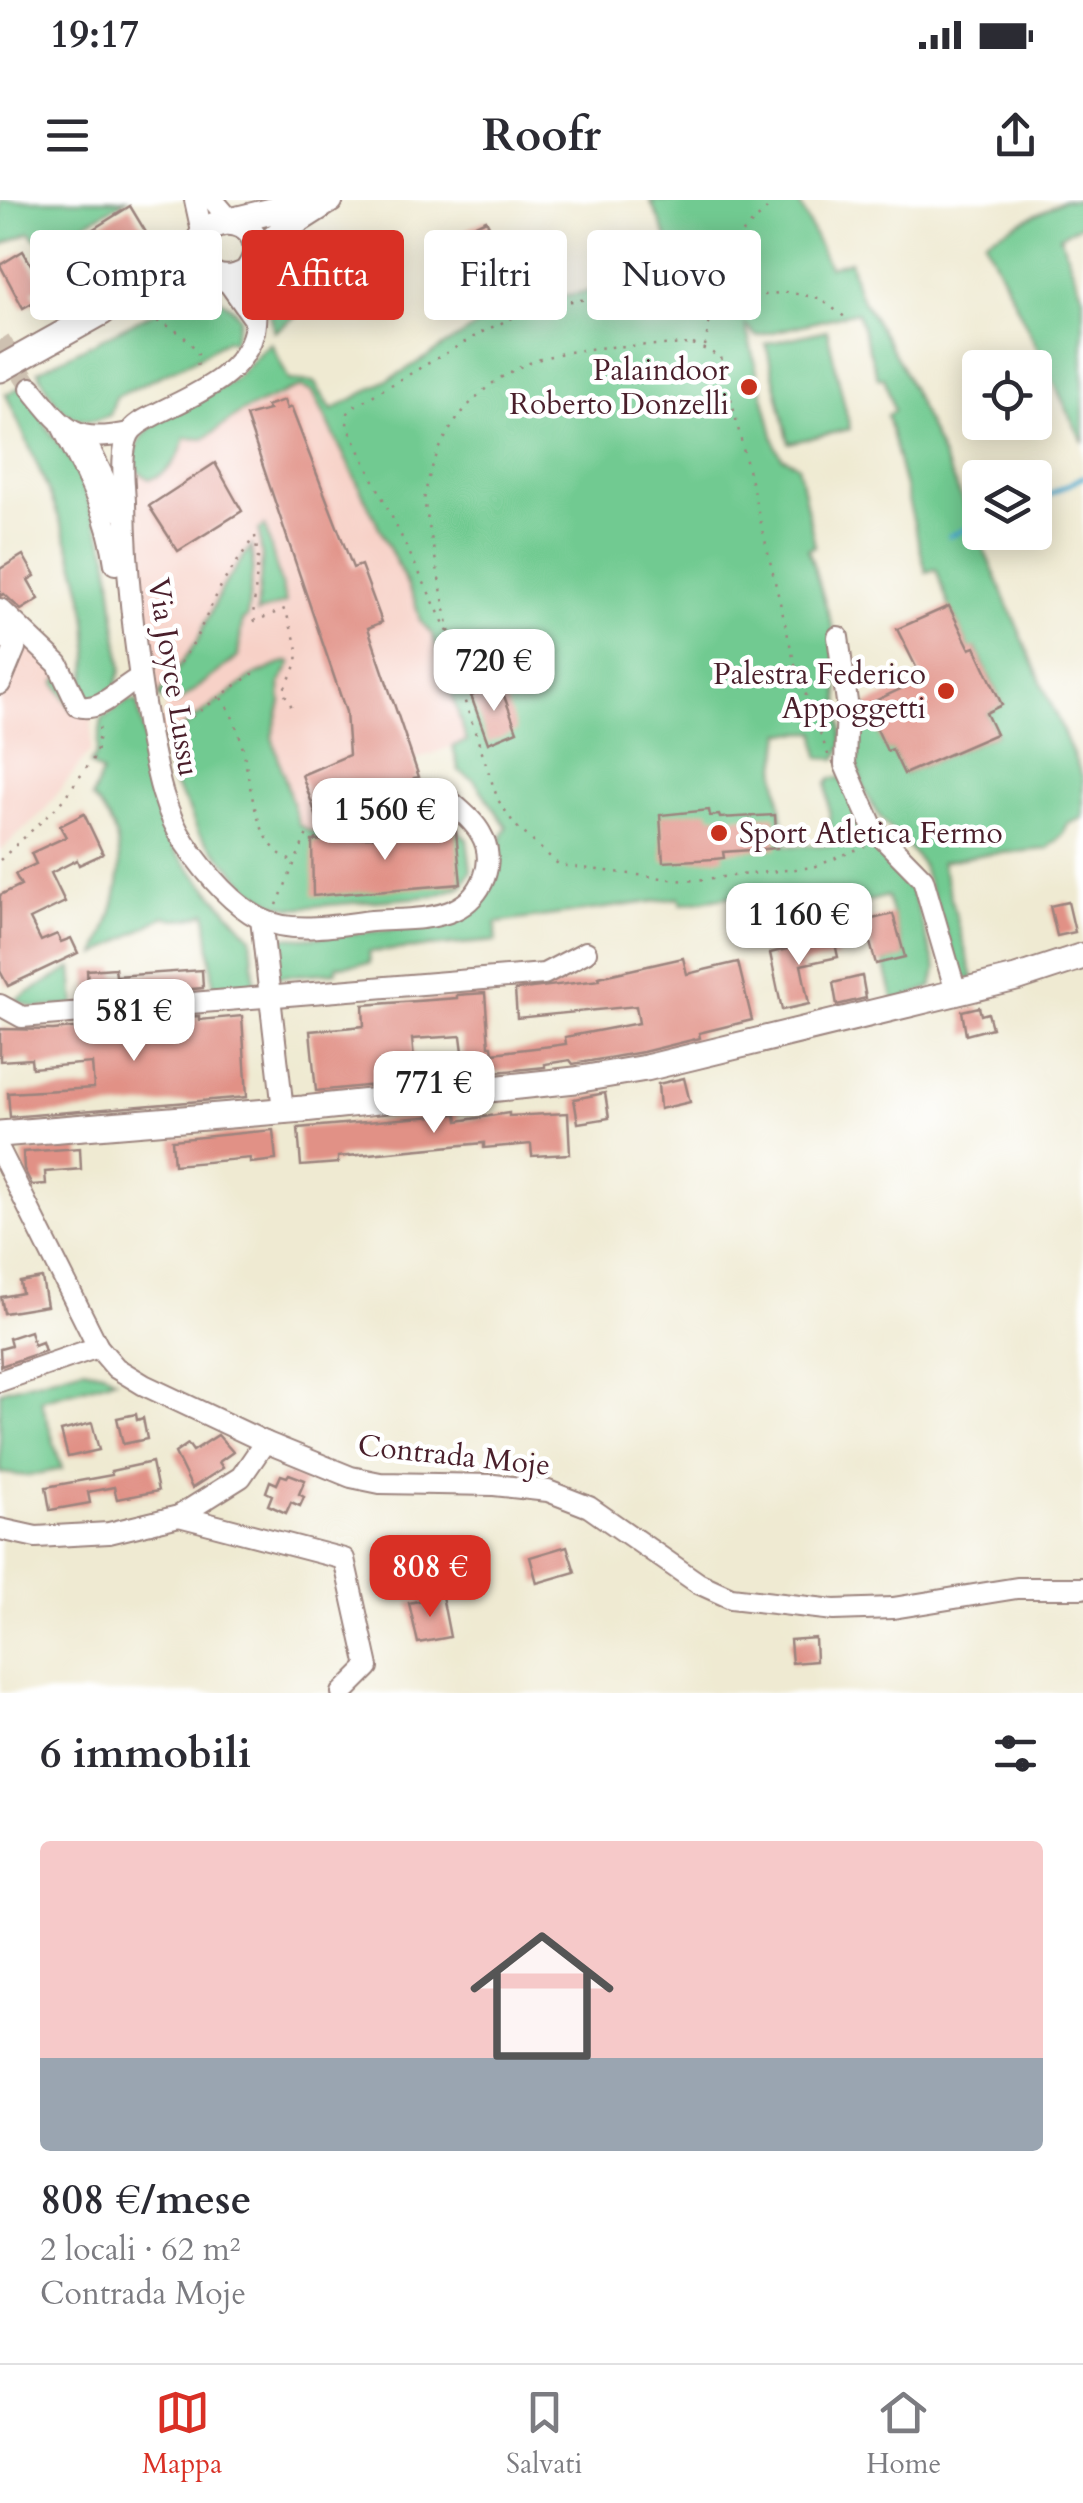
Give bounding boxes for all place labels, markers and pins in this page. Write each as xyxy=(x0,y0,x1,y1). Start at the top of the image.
place label: Palaindoor Roberto Donzelli xyxy=(509,350,729,425)
marker: Palaindoor Roberto Donzelli xyxy=(738,376,760,398)
pin: 720 € xyxy=(424,629,564,714)
place label: Palestra Federico Appoggetti xyxy=(713,654,926,729)
marker: Palestra Federico Appoggetti xyxy=(935,680,957,702)
pin: 1 560 € xyxy=(293,778,477,863)
place label: Sport Atletica Fermo xyxy=(739,813,1003,854)
marker: Sport Atletica Fermo xyxy=(708,822,730,844)
pin: 1 160 € xyxy=(707,883,891,968)
pin: 581 € xyxy=(64,979,204,1064)
pin: 771 € xyxy=(364,1051,504,1136)
pin: 808 € xyxy=(360,1535,500,1620)

